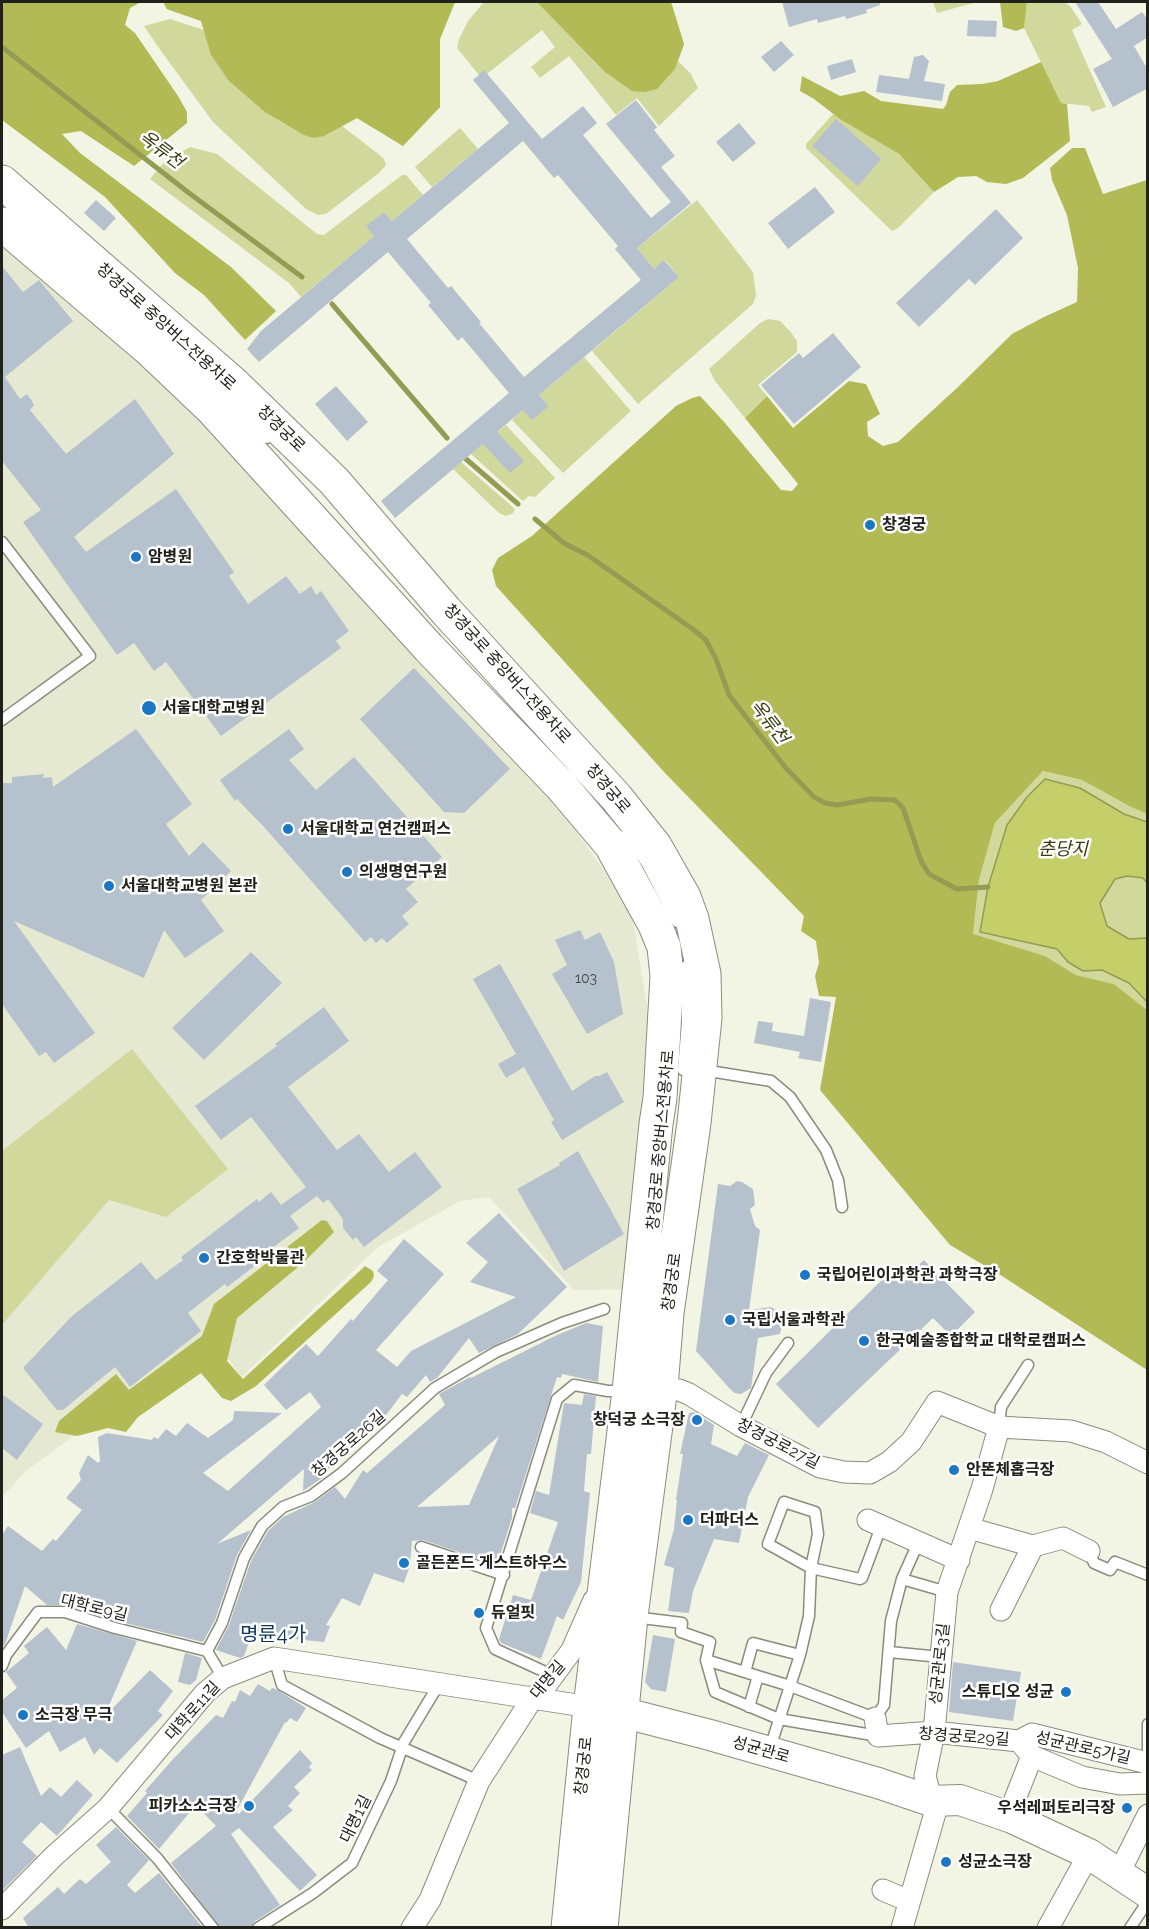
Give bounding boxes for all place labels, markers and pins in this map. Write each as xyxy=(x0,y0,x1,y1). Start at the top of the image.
place label: 창경궁 xyxy=(882,515,926,535)
marker: 창경궁 xyxy=(863,518,877,532)
place label: 암병원 xyxy=(148,547,192,567)
marker: 암병원 xyxy=(129,550,143,564)
place label: 서울대학교병원 xyxy=(162,698,265,718)
marker: 서울대학교병원 xyxy=(140,699,158,717)
place label: 서울대학교 연건캠퍼스 xyxy=(300,819,451,839)
marker: 서울대학교 연건캠퍼스 xyxy=(281,822,295,836)
place label: 의생명연구원 xyxy=(359,862,447,882)
marker: 의생명연구원 xyxy=(340,865,354,879)
place label: 서울대학교병원 본관 xyxy=(121,876,257,896)
marker: 서울대학교병원 본관 xyxy=(102,879,116,893)
place label: 간호학박물관 xyxy=(216,1248,304,1268)
marker: 간호학박물관 xyxy=(197,1251,211,1265)
place label: 국립어린이과학관 과학극장 xyxy=(817,1265,997,1285)
marker: 국립어린이과학관 과학극장 xyxy=(798,1268,812,1282)
place label: 국립서울과학관 xyxy=(742,1310,845,1330)
marker: 국립서울과학관 xyxy=(723,1313,737,1327)
place label: 한국예술종합학교 대학로캠퍼스 xyxy=(876,1331,1086,1351)
marker: 한국예술종합학교 대학로캠퍼스 xyxy=(857,1334,871,1348)
place label: 창덕궁 소극장 xyxy=(593,1410,685,1430)
marker: 창덕궁 소극장 xyxy=(690,1413,704,1427)
place label: 안똔체홉극장 xyxy=(966,1460,1054,1480)
marker: 안똔체홉극장 xyxy=(947,1463,961,1477)
place label: 더파더스 xyxy=(700,1510,759,1530)
marker: 더파더스 xyxy=(681,1513,695,1527)
place label: 골든폰드 게스트하우스 xyxy=(416,1553,567,1573)
marker: 골든폰드 게스트하우스 xyxy=(397,1556,411,1570)
place label: 듀얼핏 xyxy=(491,1603,535,1623)
marker: 듀얼핏 xyxy=(472,1606,486,1620)
place label: 스튜디오 성균 xyxy=(962,1682,1054,1702)
marker: 스튜디오 성균 xyxy=(1059,1685,1073,1699)
place label: 소극장 무극 xyxy=(35,1705,112,1725)
marker: 소극장 무극 xyxy=(16,1708,30,1722)
place label: 피카소소극장 xyxy=(149,1796,237,1816)
place label: 우석레퍼토리극장 xyxy=(997,1798,1115,1818)
marker: 피카소소극장 xyxy=(242,1799,256,1813)
marker: 우석레퍼토리극장 xyxy=(1120,1801,1134,1815)
place label: 성균소극장 xyxy=(958,1852,1032,1872)
marker: 성균소극장 xyxy=(939,1855,953,1869)

